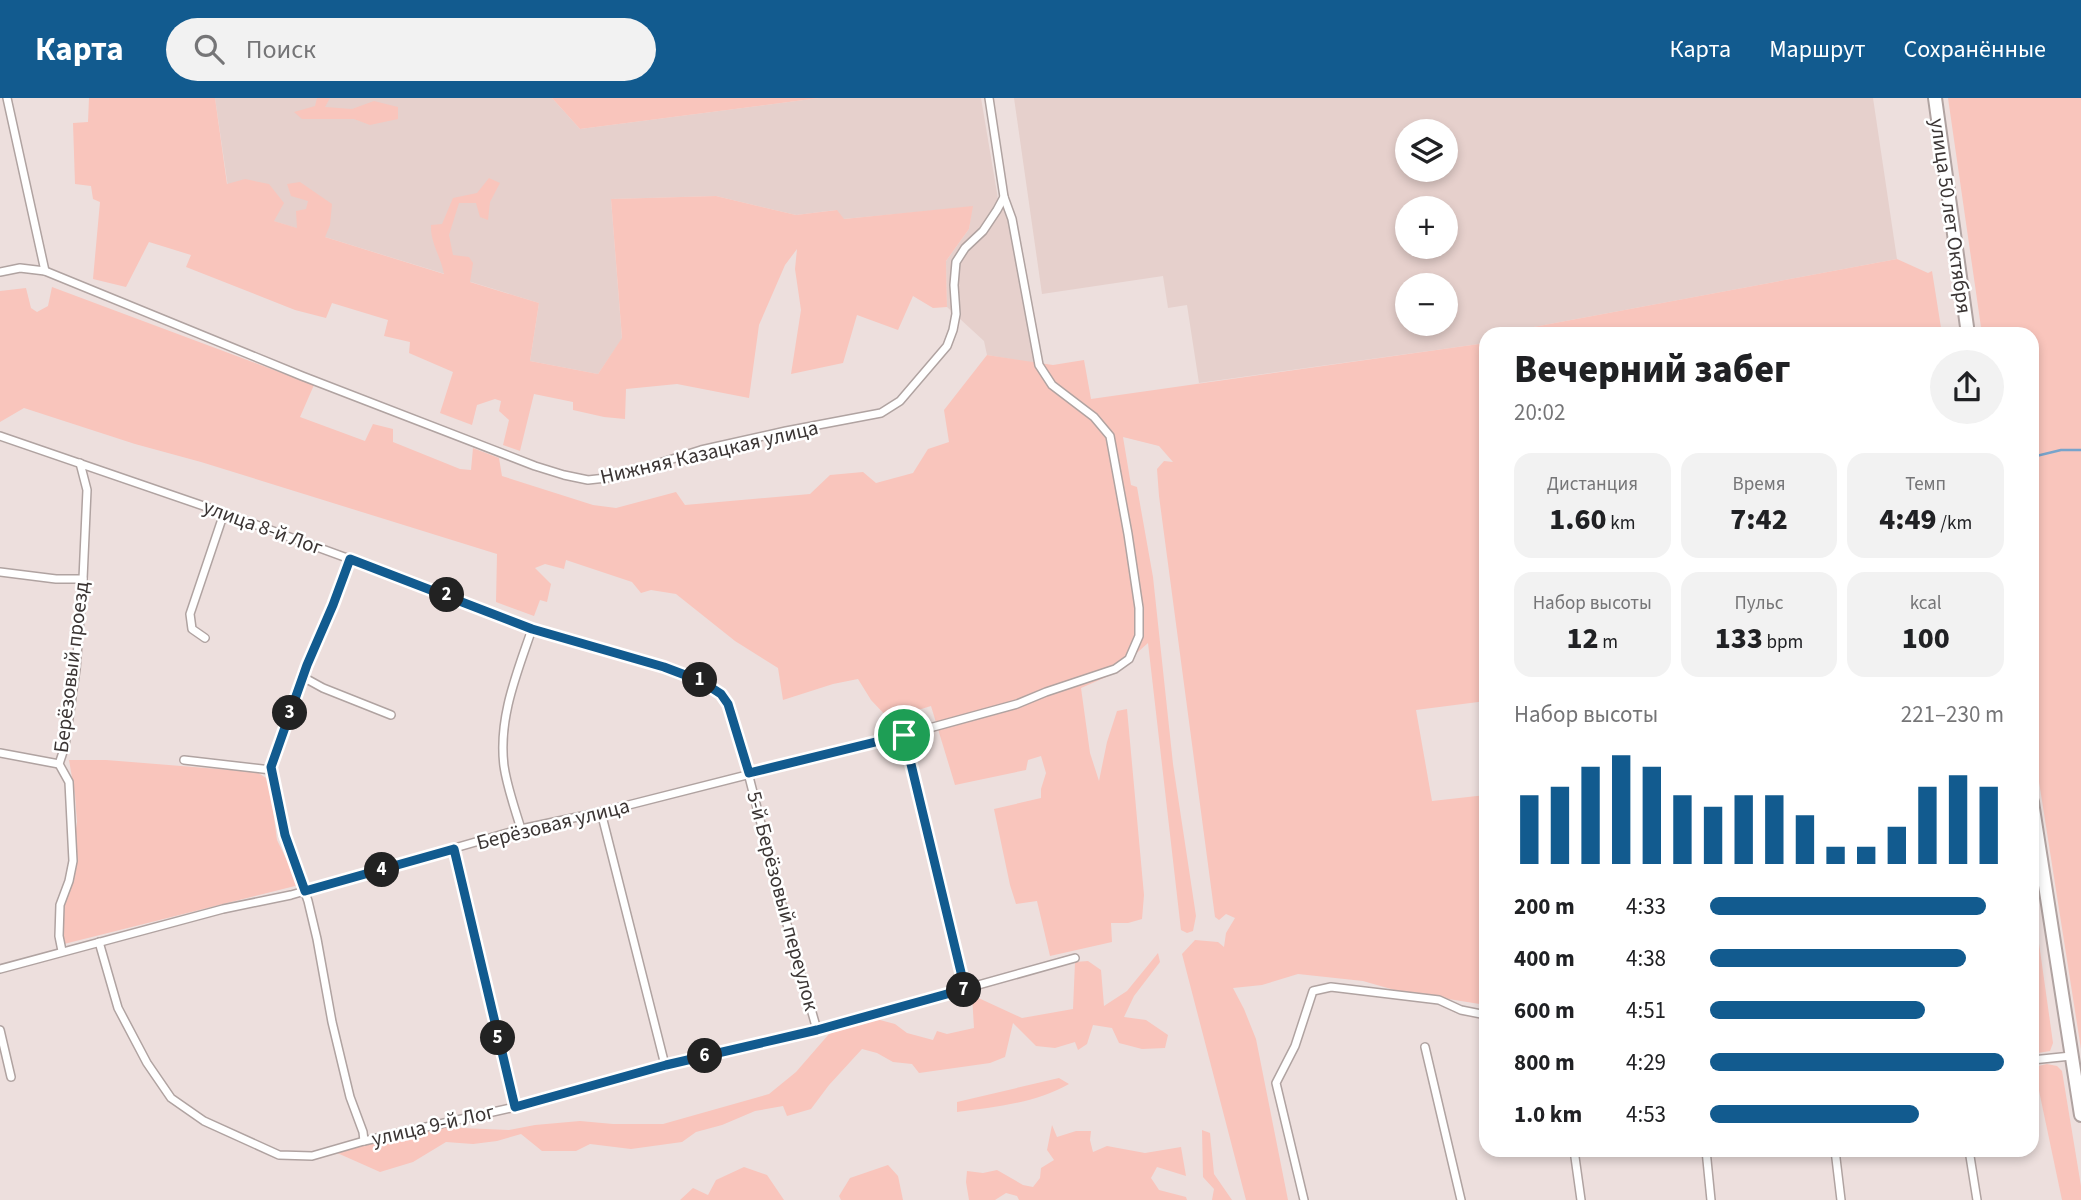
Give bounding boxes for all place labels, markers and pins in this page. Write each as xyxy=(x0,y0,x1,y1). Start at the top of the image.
pin: 2 xyxy=(430,578,464,612)
pin: 1 xyxy=(682,662,718,698)
pin: 3 xyxy=(272,696,308,730)
pin xyxy=(874,705,934,765)
pin: 4 xyxy=(364,852,400,888)
pin: 7 xyxy=(946,972,982,1008)
pin: 5 xyxy=(480,1020,516,1056)
pin: 6 xyxy=(688,1038,722,1074)

